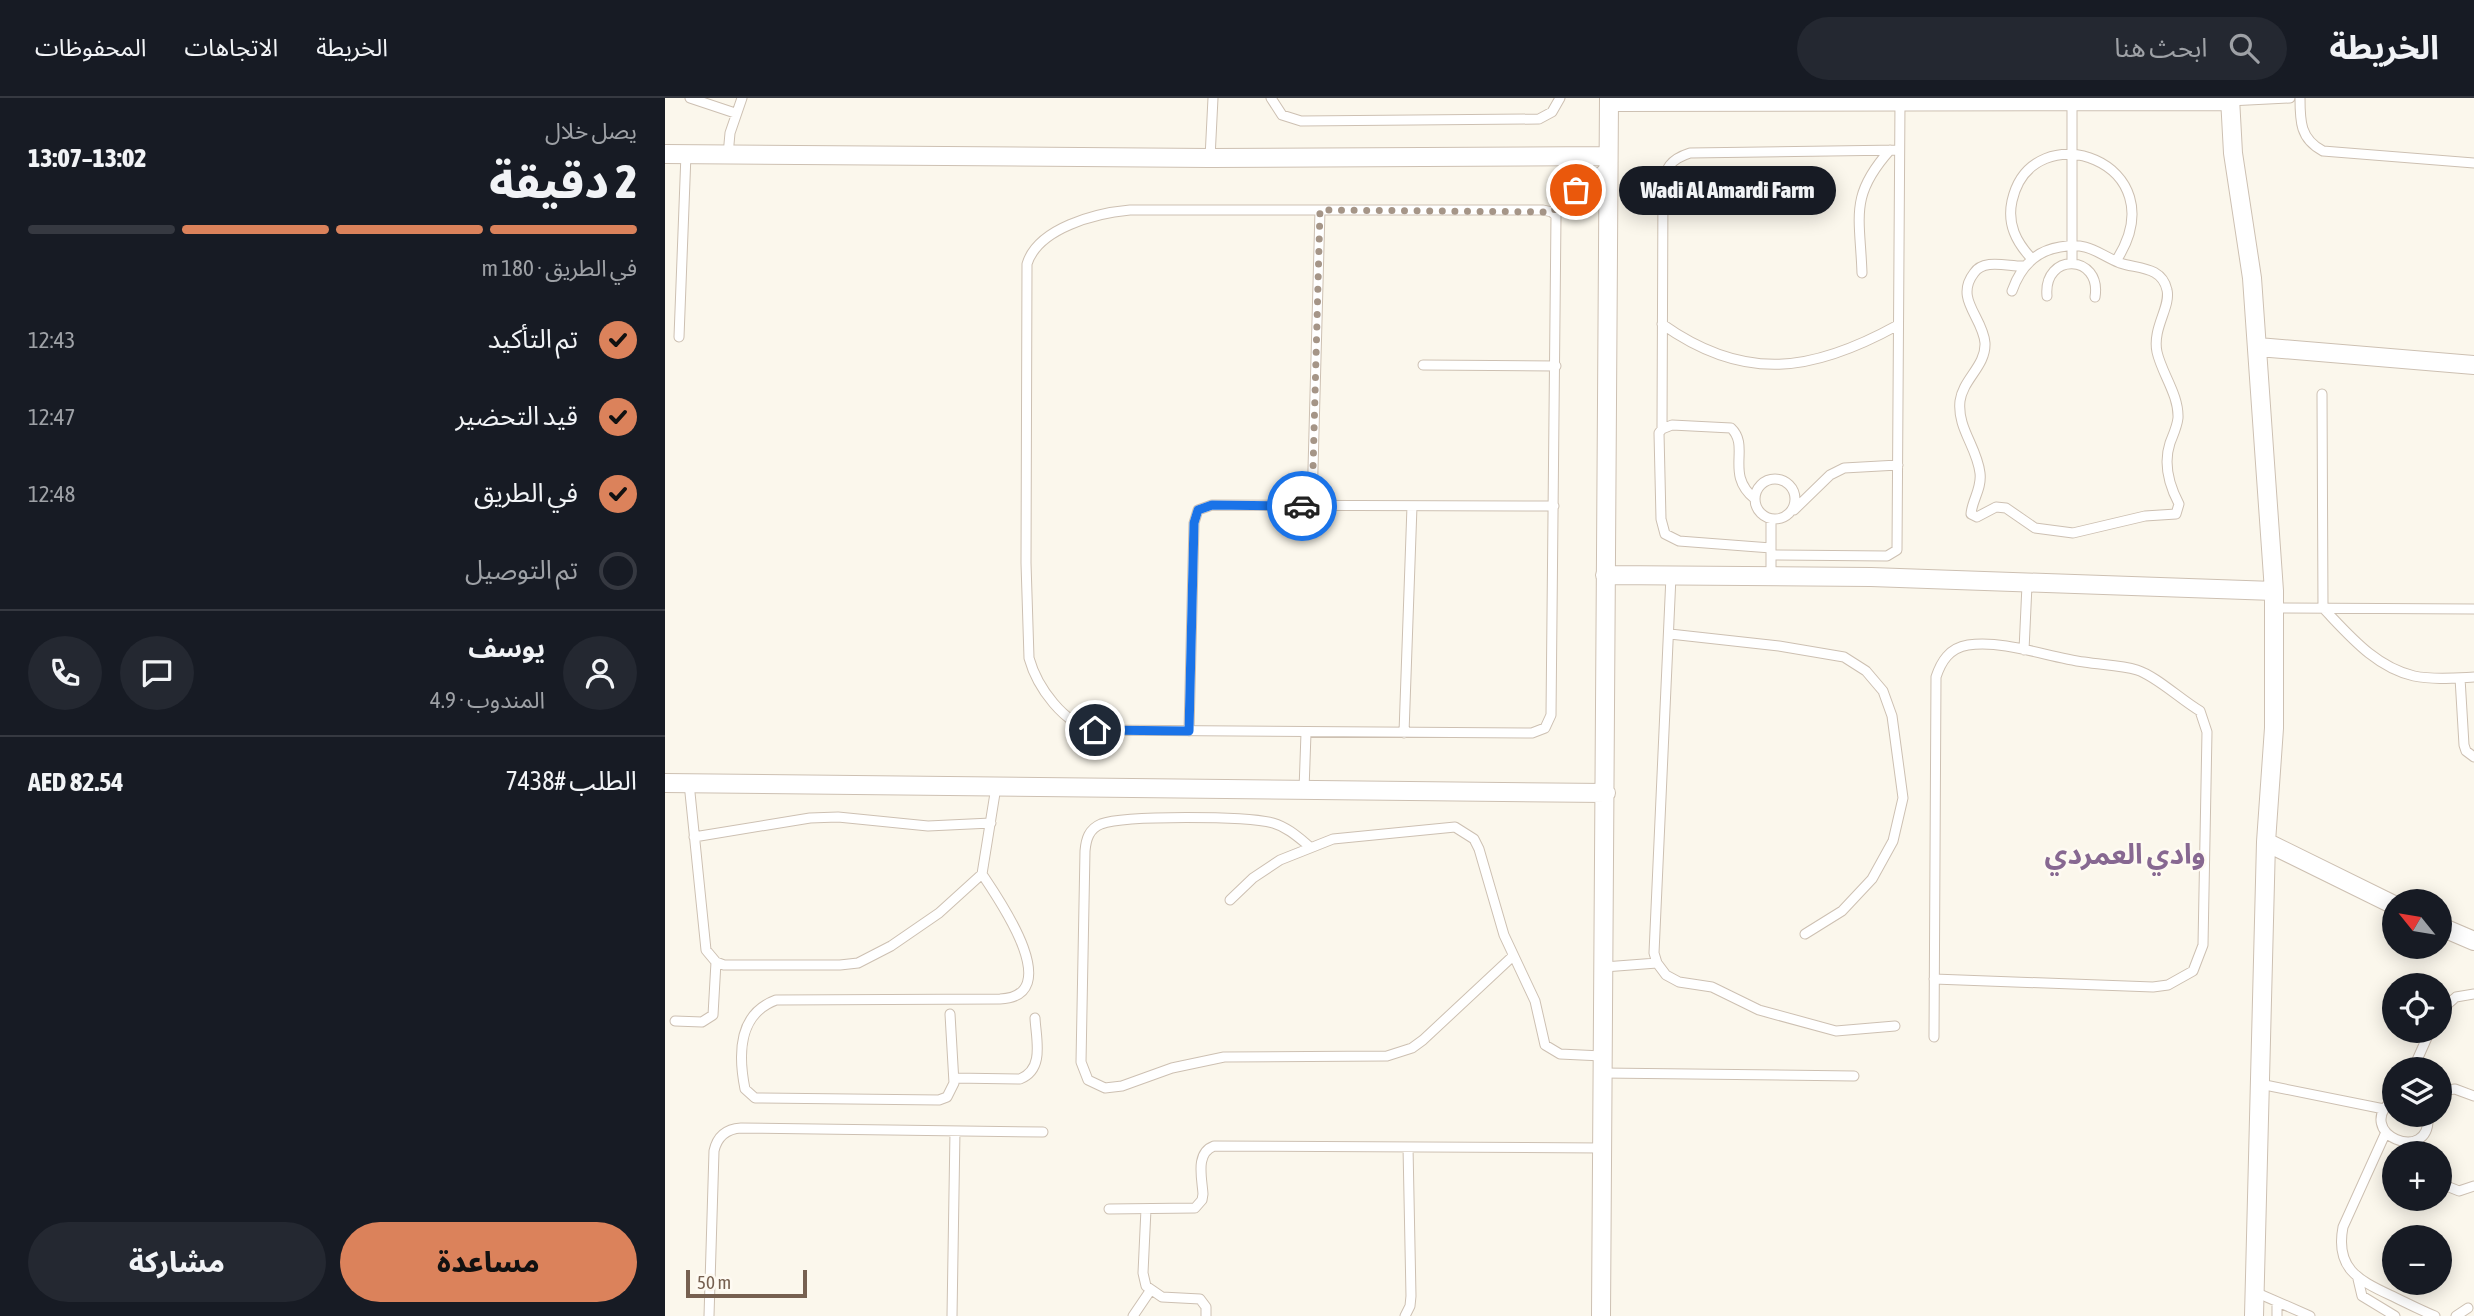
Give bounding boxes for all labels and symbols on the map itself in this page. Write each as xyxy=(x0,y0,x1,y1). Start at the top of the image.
pin xyxy=(1546,160,1606,220)
callout: Wadi Al Amardi Farm xyxy=(1618,166,1835,214)
courier xyxy=(1267,471,1337,541)
pin xyxy=(1065,700,1125,760)
district label: وادي العمردي xyxy=(2044,838,2206,876)
north arrow xyxy=(2382,889,2452,959)
scale bar xyxy=(686,1267,807,1299)

